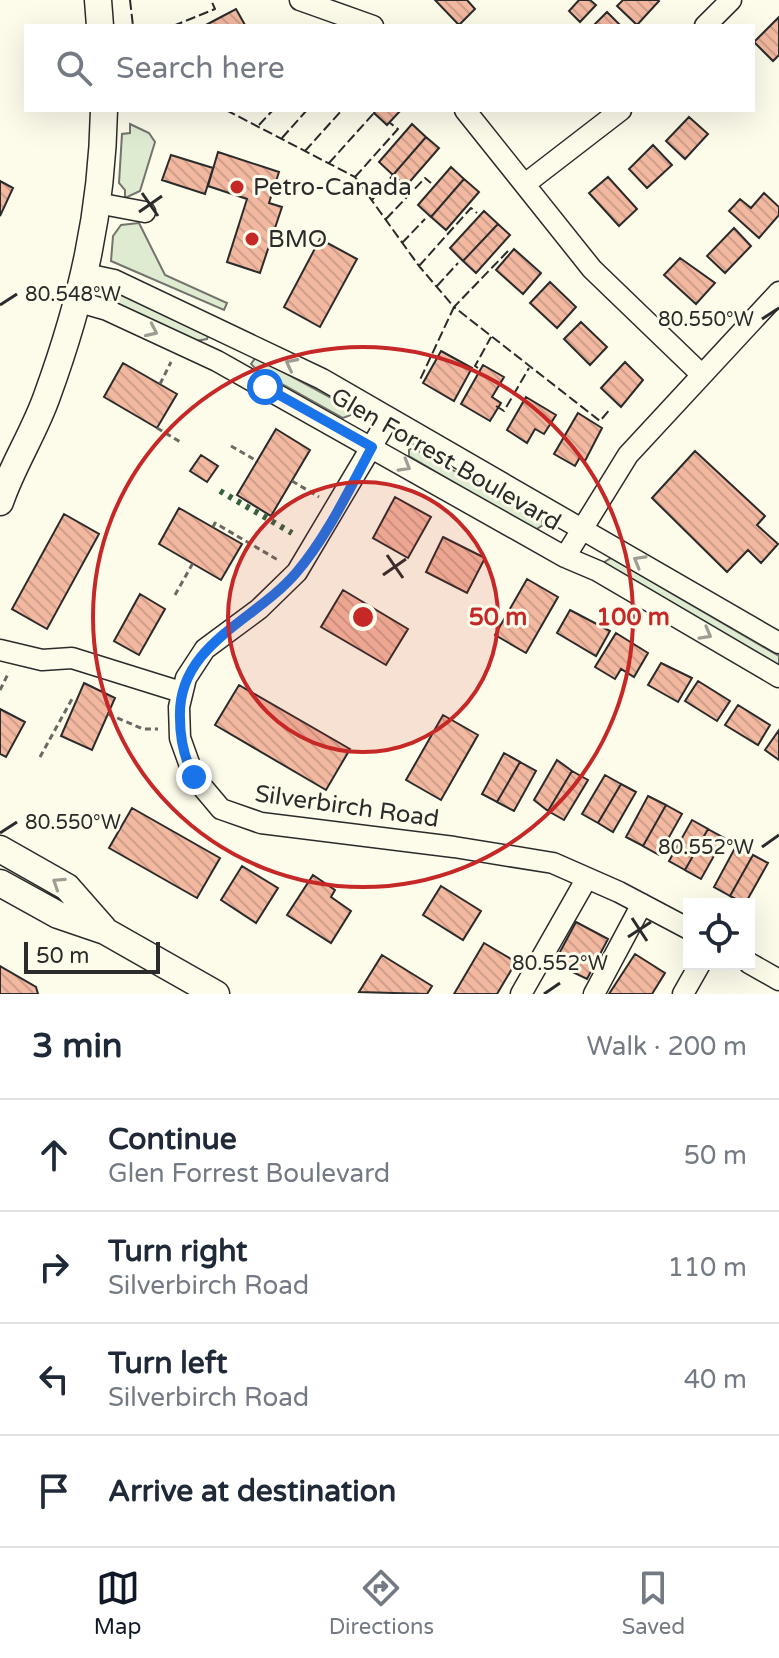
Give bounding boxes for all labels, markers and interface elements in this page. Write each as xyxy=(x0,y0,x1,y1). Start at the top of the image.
search box xyxy=(24,24,755,112)
icon: search xyxy=(52,46,96,90)
text: Search here xyxy=(116,50,285,87)
place label: Petro-Canada xyxy=(253,173,412,202)
marker: Petro-Canada xyxy=(228,178,246,196)
place label: BMO xyxy=(268,225,327,254)
marker: BMO xyxy=(243,230,261,248)
text: 80.548°W xyxy=(25,283,121,307)
text: 80.550°W xyxy=(658,308,754,332)
one-way arrow xyxy=(143,321,158,337)
one-way arrow xyxy=(285,358,300,374)
route start xyxy=(247,369,283,405)
street label: Glen Forrest Boulevard xyxy=(326,382,566,537)
one-way arrow xyxy=(397,456,411,472)
one-way arrow xyxy=(633,555,648,571)
centre of rings xyxy=(349,603,377,631)
text: 50 m xyxy=(469,603,527,632)
text: 100 m xyxy=(596,603,670,632)
one-way arrow xyxy=(697,624,711,640)
route end xyxy=(176,759,212,795)
street label: Silverbirch Road xyxy=(253,779,441,834)
text: 80.550°W xyxy=(25,811,121,835)
text: 80.552°W xyxy=(658,836,754,860)
one-way arrow xyxy=(53,877,67,892)
map controls xyxy=(683,898,755,970)
button: locate xyxy=(683,898,755,970)
scale bar xyxy=(24,938,160,974)
text: 50 m xyxy=(36,943,90,969)
text: 80.552°W xyxy=(512,952,608,976)
text: 3 min xyxy=(32,1026,123,1067)
text: Walk · 200 m xyxy=(587,1031,747,1062)
text: Continue xyxy=(108,1121,237,1158)
icon: ahead xyxy=(32,1133,76,1177)
text: 50 m xyxy=(684,1140,747,1171)
text: Glen Forrest Boulevard xyxy=(108,1158,390,1189)
text: Turn right xyxy=(108,1233,248,1270)
icon: right xyxy=(32,1245,76,1289)
text: 110 m xyxy=(667,1252,747,1283)
text: Silverbirch Road xyxy=(108,1270,309,1301)
text: Turn left xyxy=(108,1345,227,1382)
icon: left xyxy=(32,1357,76,1401)
text: 40 m xyxy=(684,1364,747,1395)
text: Silverbirch Road xyxy=(108,1382,309,1413)
icon: arrive xyxy=(32,1469,76,1513)
text: Arrive at destination xyxy=(108,1473,396,1510)
tab: Map xyxy=(94,1566,141,1640)
tab: Directions xyxy=(329,1566,434,1640)
tab: Saved xyxy=(622,1566,685,1640)

